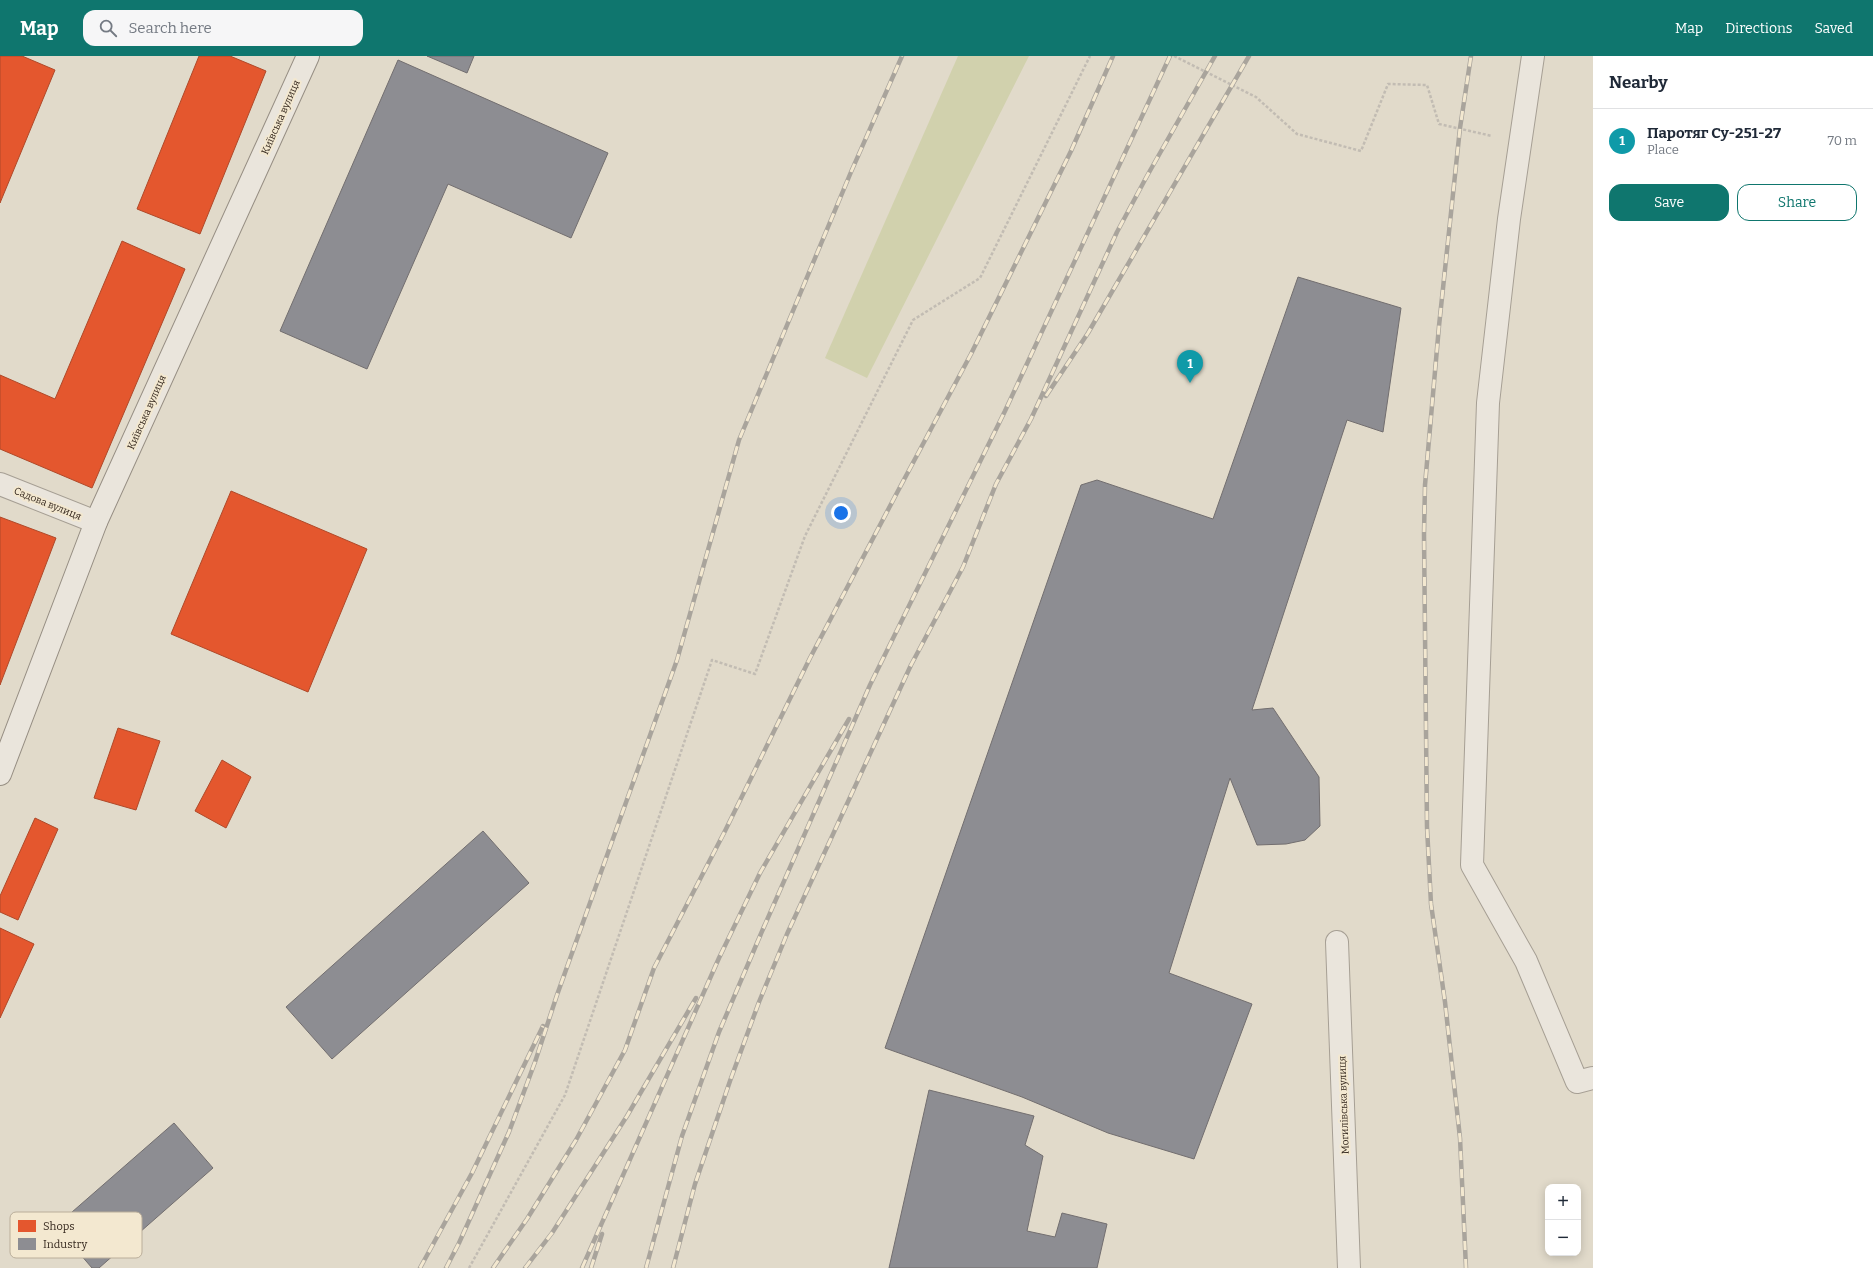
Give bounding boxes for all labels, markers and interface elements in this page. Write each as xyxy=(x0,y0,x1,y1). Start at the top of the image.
search box xyxy=(83,10,363,46)
text: Map xyxy=(20,17,59,40)
icon: search xyxy=(97,17,119,39)
text: Search here xyxy=(129,19,212,37)
text: Map xyxy=(1675,20,1703,37)
text: Directions xyxy=(1725,20,1793,37)
text: Saved xyxy=(1815,20,1853,37)
text: Nearby xyxy=(1609,72,1668,93)
street label: Київська вулиця xyxy=(259,78,303,157)
text: Паротяг Су-251-27 xyxy=(1647,124,1781,142)
text: 1 xyxy=(1619,133,1625,148)
text: 70 m xyxy=(1827,133,1857,148)
text: Place xyxy=(1647,142,1679,157)
button: Save xyxy=(1609,184,1729,221)
button: Share xyxy=(1737,184,1857,221)
pin: 1 xyxy=(1177,350,1203,383)
street label: Київська вулиця xyxy=(125,373,169,452)
street label: Садова вулиця xyxy=(12,485,84,523)
your location xyxy=(831,503,851,523)
street label: Могилівська вулиця xyxy=(1336,1055,1352,1154)
map controls xyxy=(1545,1184,1581,1256)
button: + xyxy=(1545,1184,1581,1220)
legend xyxy=(10,1212,142,1258)
text: Shops xyxy=(43,1220,75,1233)
button: − xyxy=(1545,1220,1581,1256)
text: Industry xyxy=(43,1238,87,1251)

